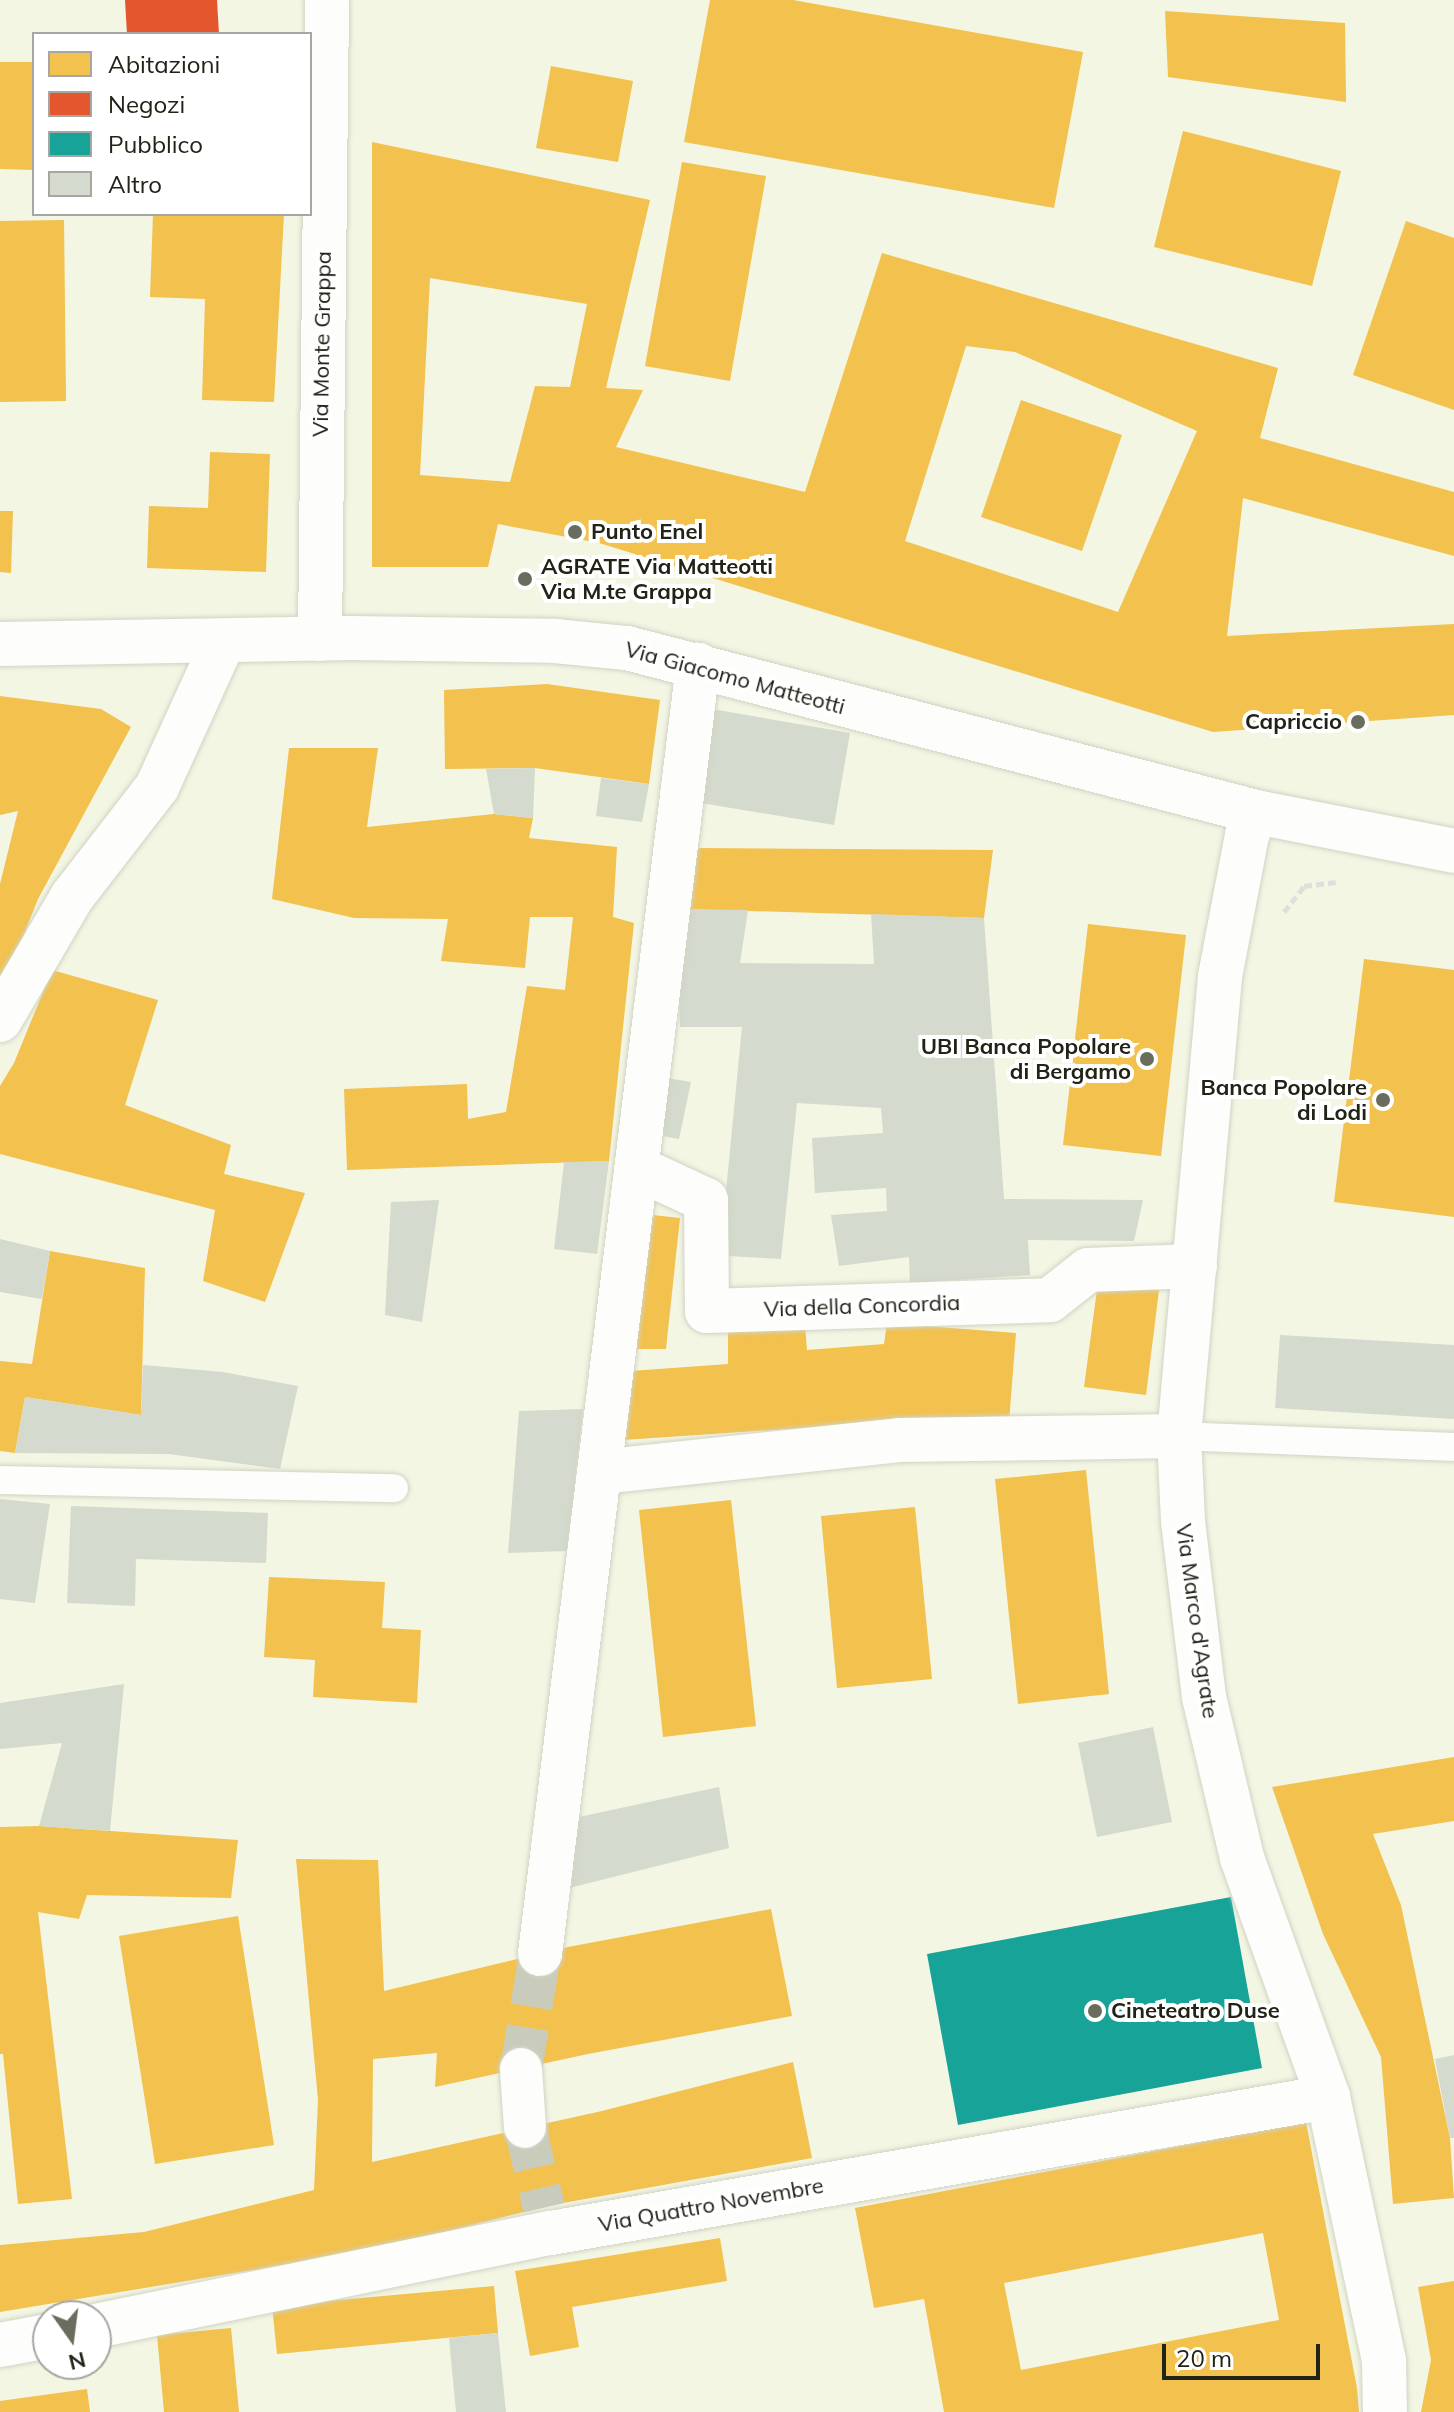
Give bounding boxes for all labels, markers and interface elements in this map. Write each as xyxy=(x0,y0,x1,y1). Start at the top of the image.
legend xyxy=(32,32,312,216)
text: Abitazioni xyxy=(108,49,220,79)
text: Negozi xyxy=(108,89,185,119)
text: Pubblico xyxy=(108,129,203,159)
text: Altro xyxy=(108,169,162,199)
street label: Via Monte Grappa xyxy=(307,251,337,437)
place label: Punto Enel xyxy=(591,519,703,545)
marker: Punto Enel xyxy=(566,523,584,541)
place label: AGRATE Via Matteotti Via M.te Grappa xyxy=(541,553,773,604)
marker: AGRATE Via Matteotti Via M.te Grappa xyxy=(516,570,534,588)
street label: Via Giacomo Matteotti xyxy=(622,636,848,720)
place label: Capriccio xyxy=(1245,709,1342,735)
marker: Capriccio xyxy=(1349,713,1367,731)
place label: UBI Banca Popolare di Bergamo xyxy=(921,1033,1131,1084)
marker: UBI Banca Popolare di Bergamo xyxy=(1138,1050,1156,1068)
place label: Banca Popolare di Lodi xyxy=(1201,1074,1367,1126)
marker: Banca Popolare di Lodi xyxy=(1374,1091,1392,1109)
street label: Via della Concordia xyxy=(763,1289,961,1323)
street label: Via Marco d'Agrate xyxy=(1170,1522,1224,1720)
place label: Cineteatro Duse xyxy=(1111,1998,1280,2024)
marker: Cineteatro Duse xyxy=(1086,2002,1104,2020)
street label: Via Quattro Novembre xyxy=(596,2172,826,2238)
north arrow xyxy=(32,2300,112,2380)
scale bar xyxy=(1166,2328,1324,2378)
text: 20 m xyxy=(1176,2343,1232,2373)
text: N xyxy=(66,2346,89,2377)

